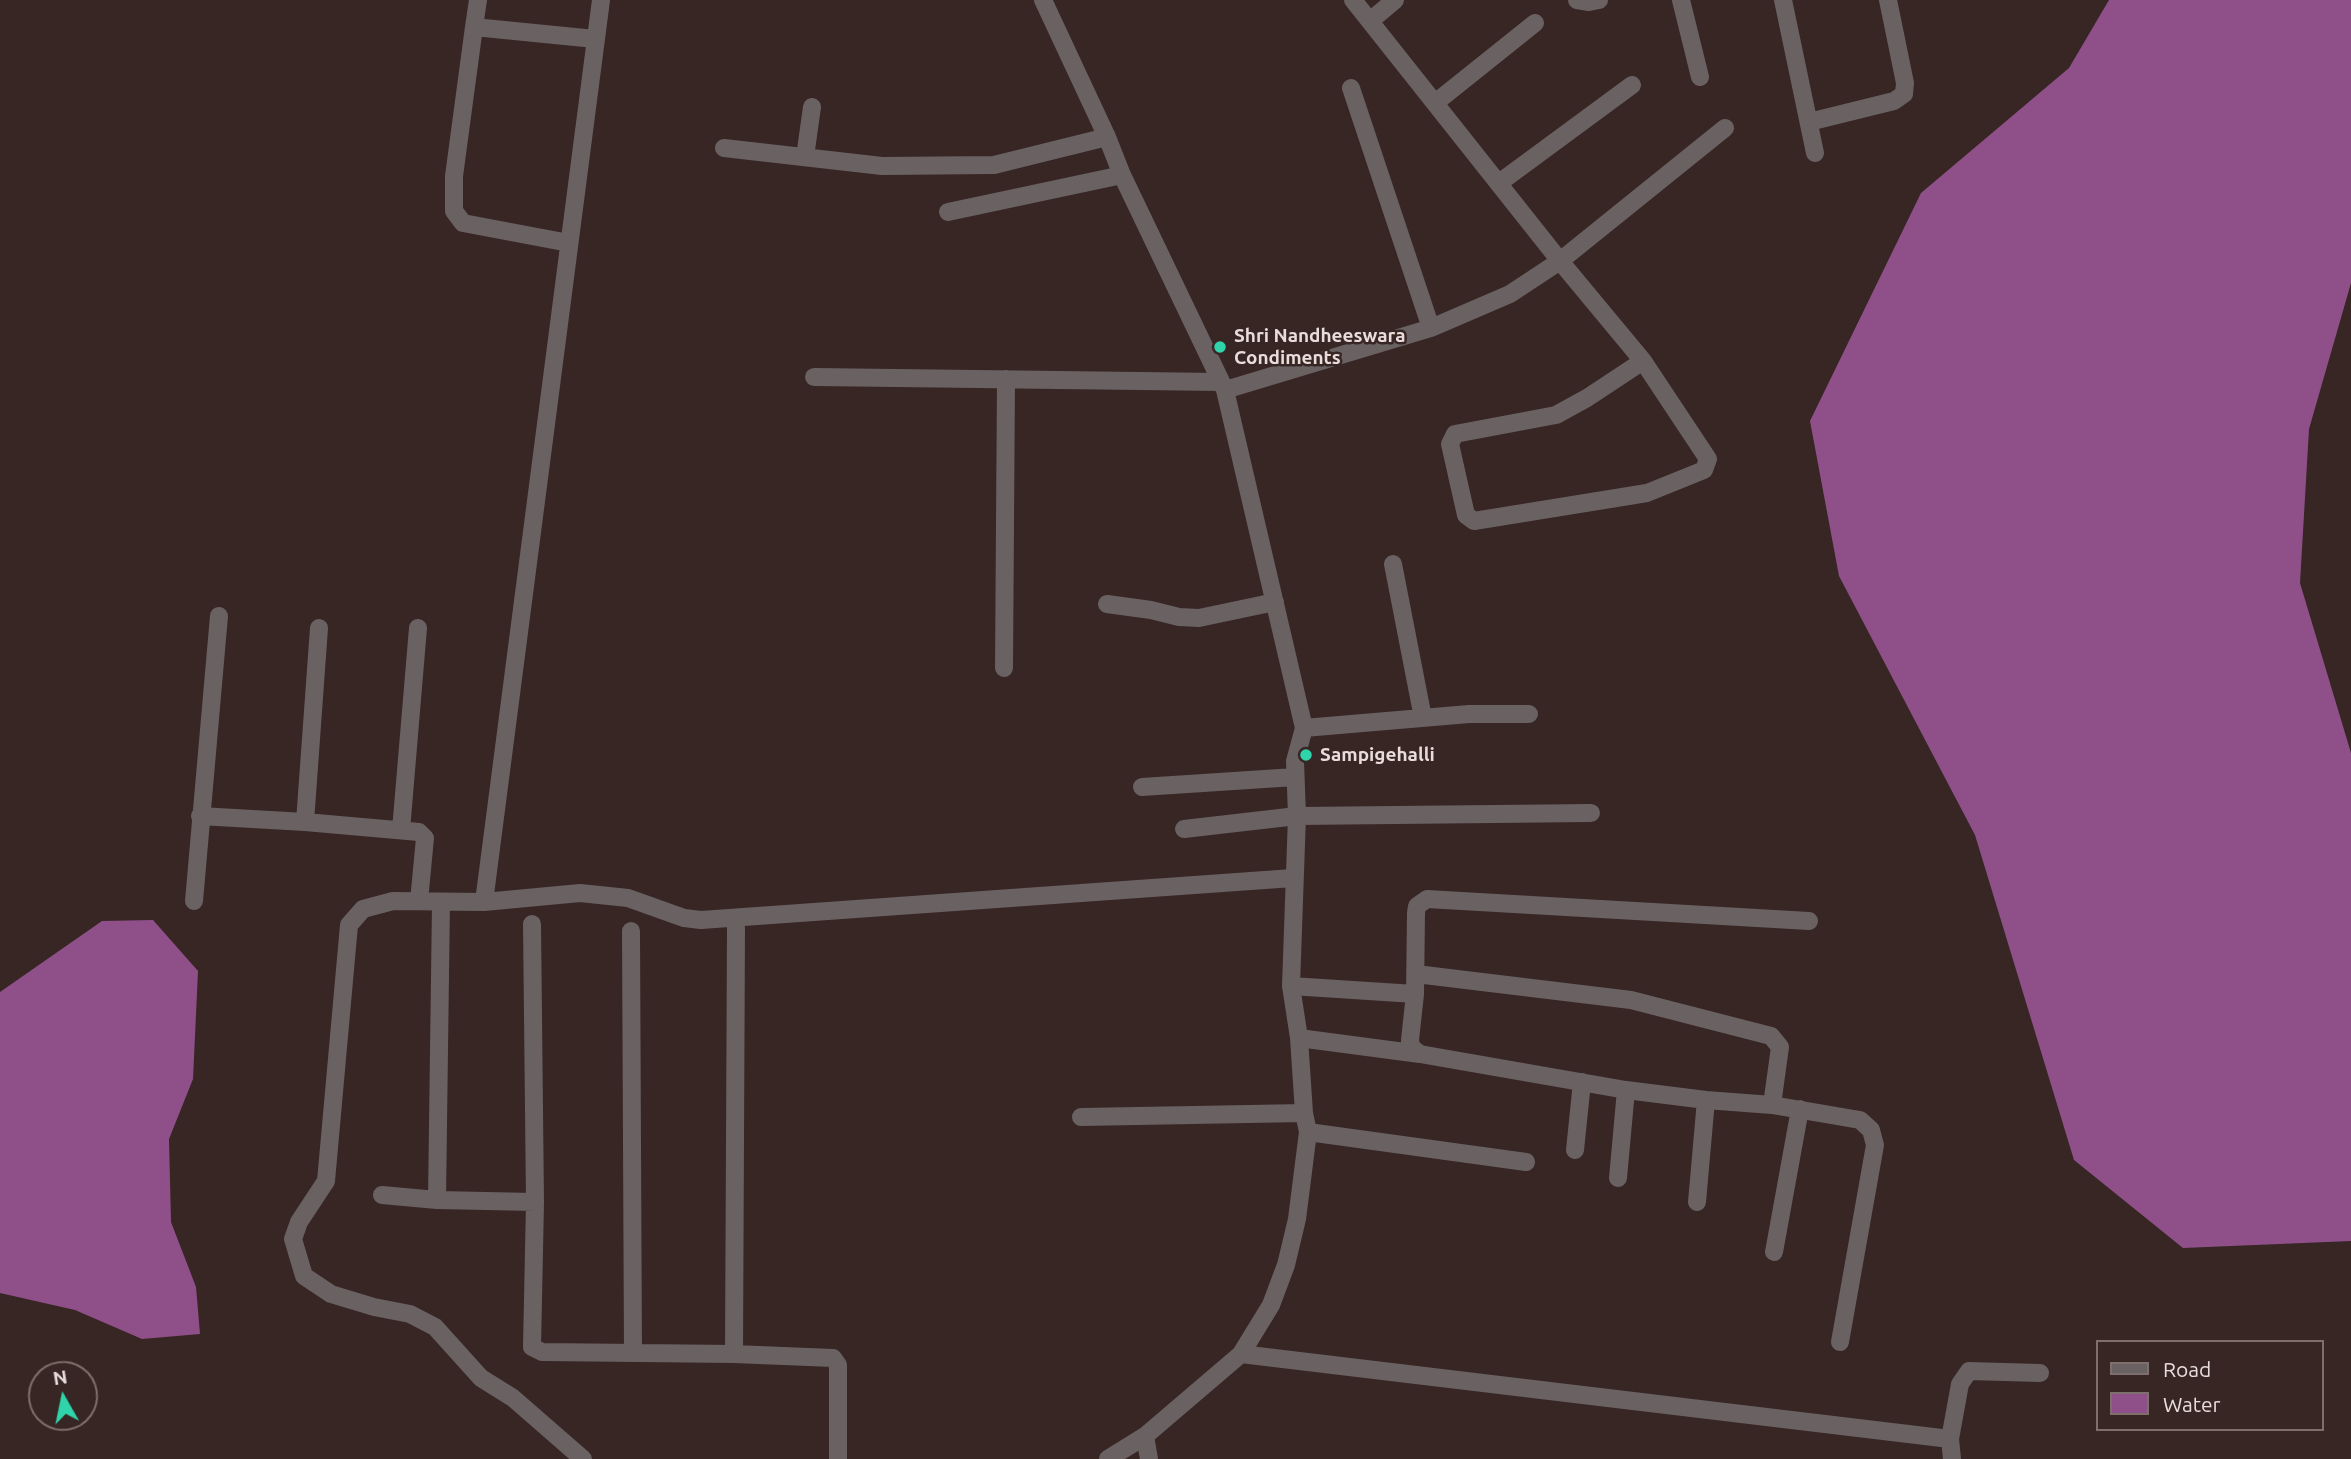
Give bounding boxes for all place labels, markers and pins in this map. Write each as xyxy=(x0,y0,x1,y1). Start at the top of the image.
place label: Shri Nandheeswara Condiments xyxy=(1234,325,1405,369)
marker: Shri Nandheeswara Condiments xyxy=(1212,339,1228,355)
place label: Sampigehalli xyxy=(1320,744,1435,766)
marker: Sampigehalli xyxy=(1298,747,1314,763)

